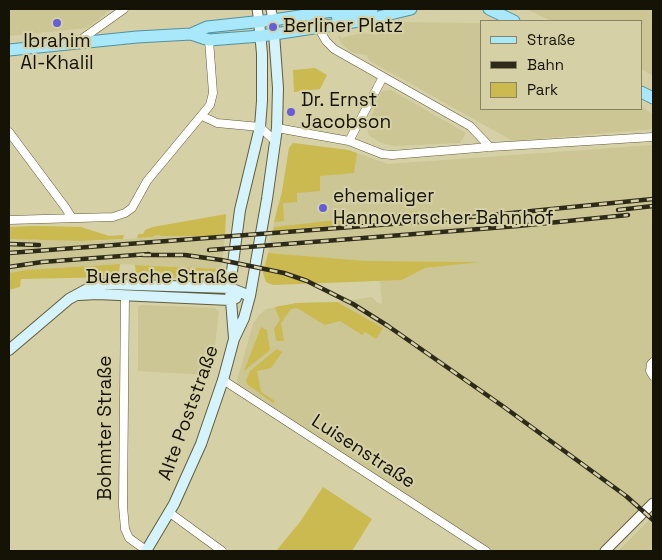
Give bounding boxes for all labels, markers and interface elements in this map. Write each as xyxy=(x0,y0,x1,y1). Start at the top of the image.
place label: Berliner Platz xyxy=(283,16,403,38)
marker: Ibrahim Al-Khalil xyxy=(51,17,63,29)
legend xyxy=(480,20,642,110)
marker: Berliner Platz xyxy=(267,21,279,33)
text: Straße xyxy=(527,30,575,49)
place label: Ibrahim Al-Khalil xyxy=(20,31,94,75)
text: Bahn xyxy=(527,55,564,74)
text: Park xyxy=(527,80,558,99)
place label: Dr. Ernst Jacobson xyxy=(301,90,391,134)
marker: Dr. Ernst Jacobson xyxy=(285,106,297,118)
place label: ehemaliger Hannoverscher Bahnhof xyxy=(333,186,554,230)
marker: ehemaliger Hannoverscher Bahnhof xyxy=(317,202,329,214)
street label: Buersche Straße xyxy=(86,267,238,289)
street label: Alte Poststraße xyxy=(154,342,224,484)
street label: Bohmter Straße xyxy=(95,355,117,501)
street label: Luisenstraße xyxy=(307,410,419,494)

